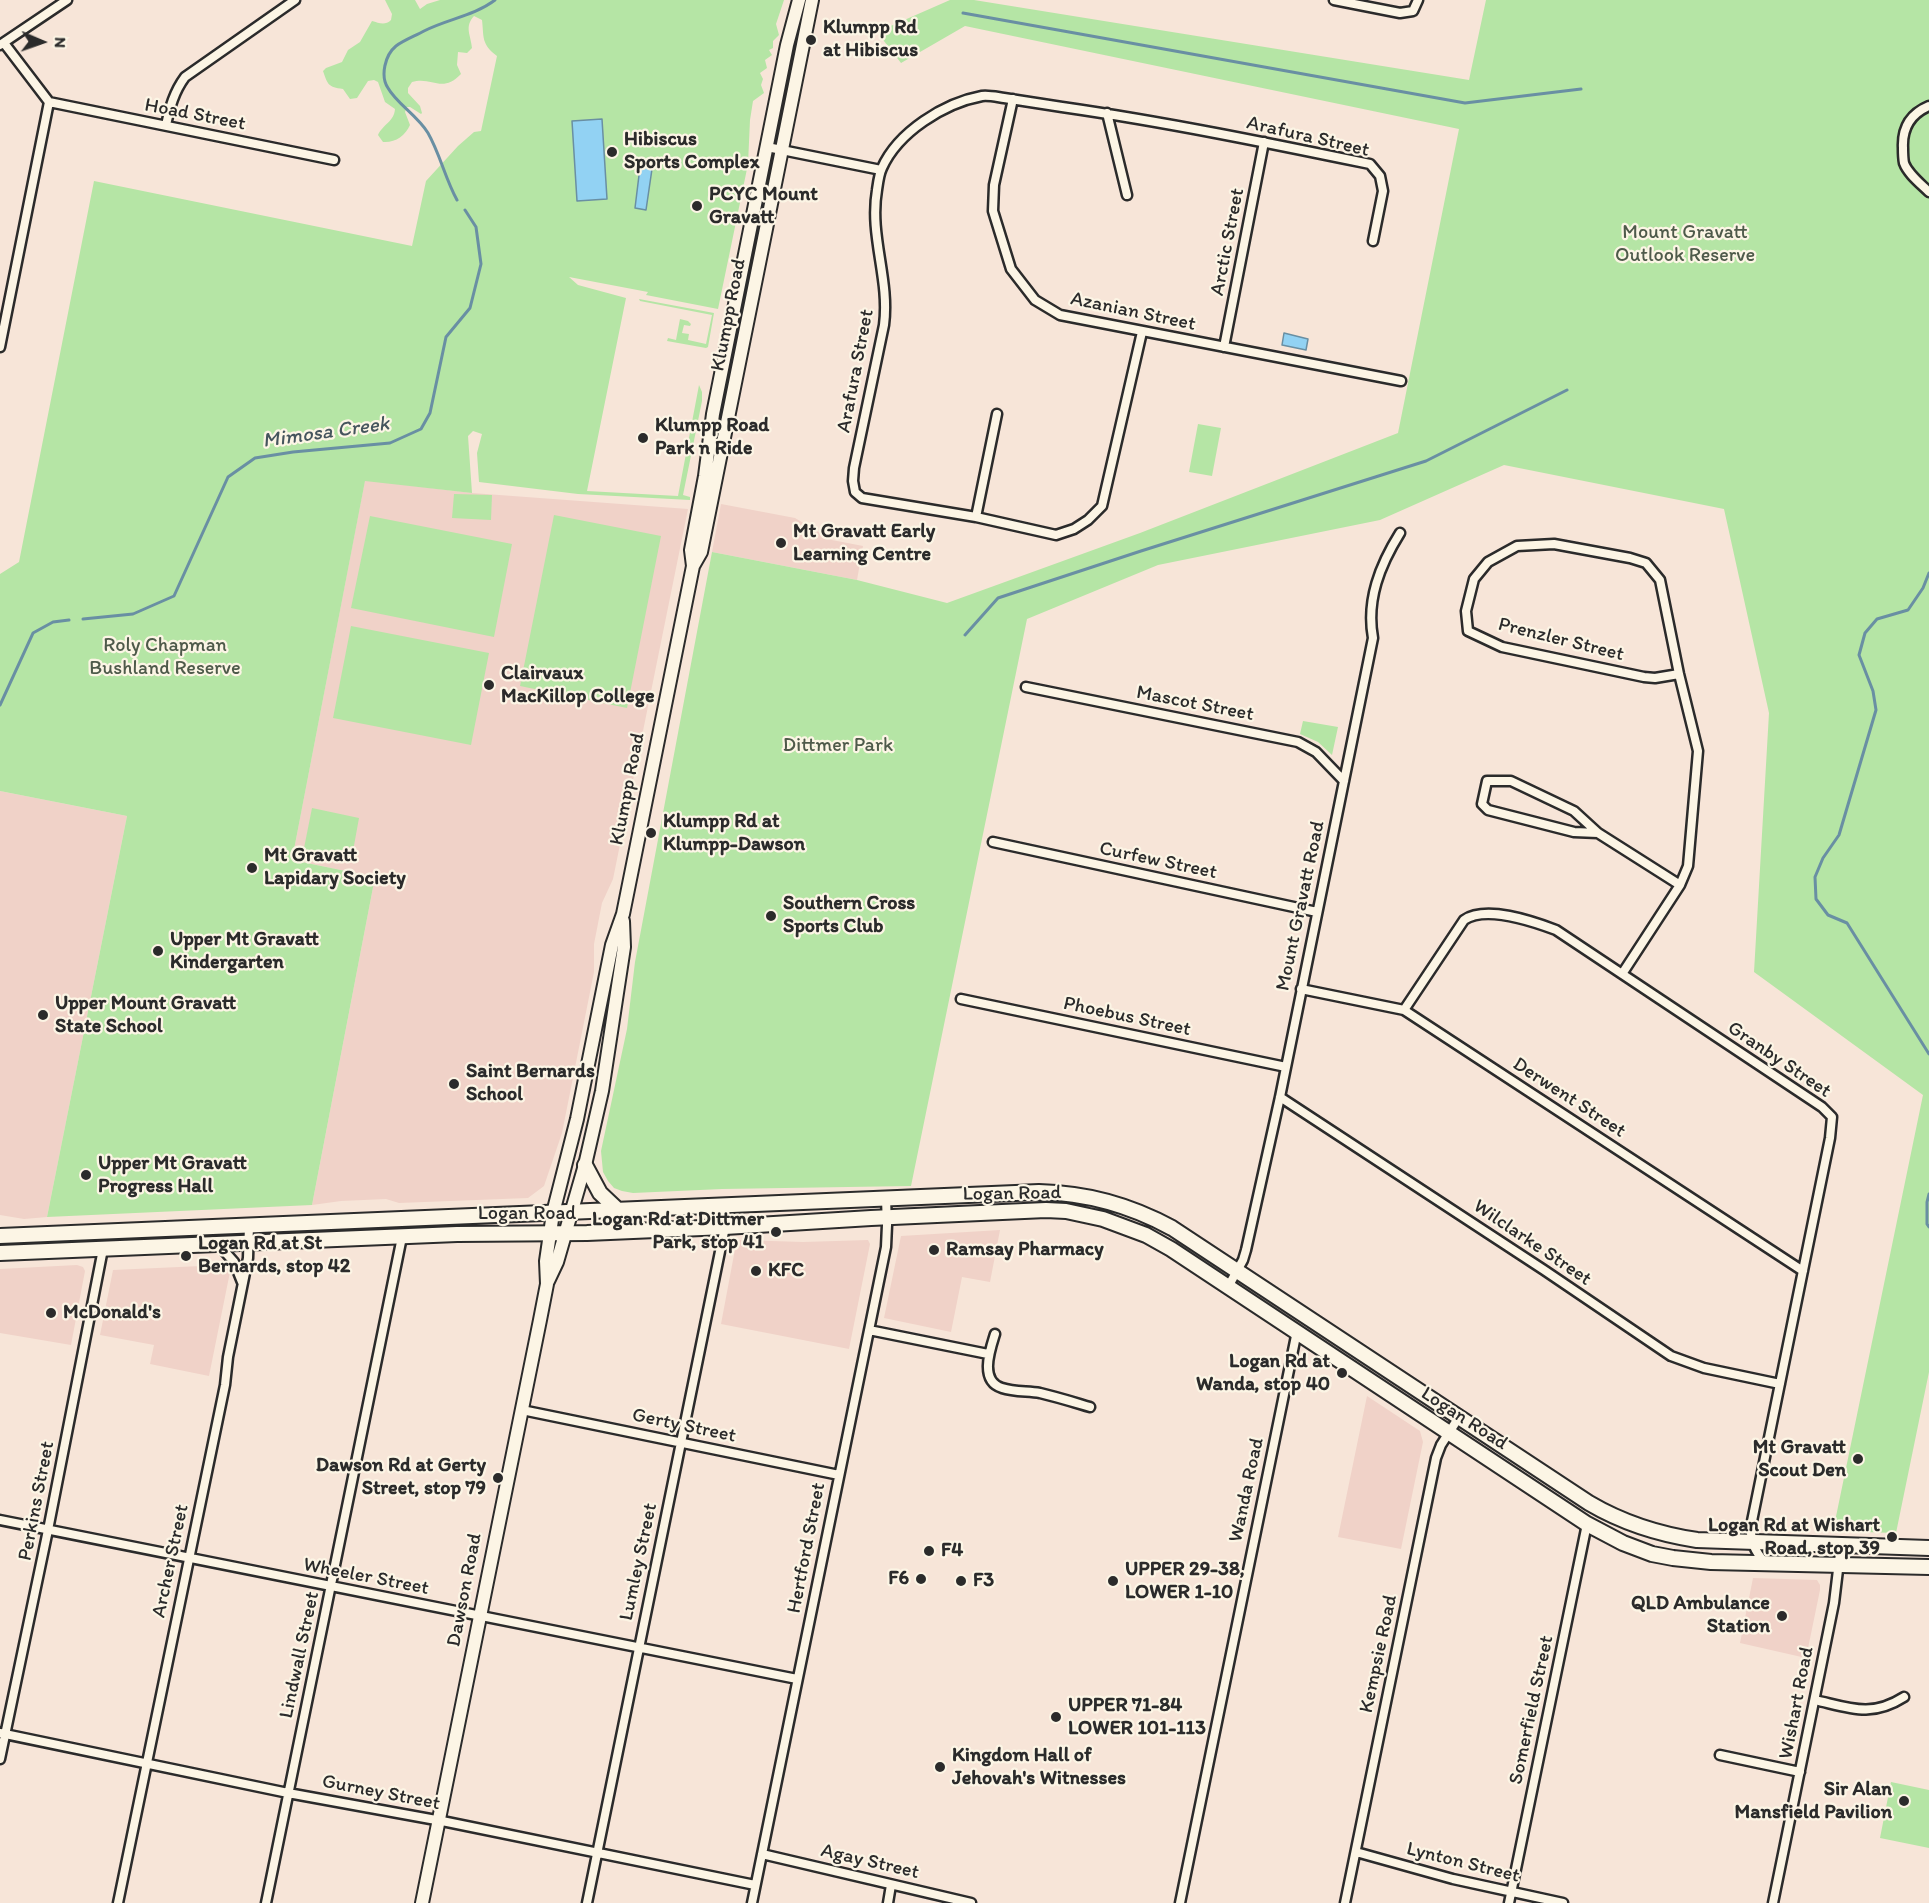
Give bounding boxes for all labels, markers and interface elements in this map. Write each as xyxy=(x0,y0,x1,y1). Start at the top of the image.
north arrow xyxy=(12,12,72,72)
place label: Klumpp Rd at Hibiscus xyxy=(823,16,918,63)
marker: Klumpp Rd at Hibiscus xyxy=(804,33,818,47)
text: N xyxy=(51,37,70,48)
street label: Hoad Street xyxy=(142,93,248,137)
street label: Arafura Street xyxy=(1244,111,1372,163)
place label: Hibiscus Sports Complex xyxy=(624,128,759,175)
marker: Hibiscus Sports Complex xyxy=(605,145,619,159)
place label: PCYC Mount Gravatt xyxy=(709,183,818,230)
street label: Arctic Street xyxy=(1206,186,1250,298)
marker: PCYC Mount Gravatt xyxy=(690,199,704,213)
park label: Mount Gravatt Outlook Reserve xyxy=(1615,221,1755,268)
street label: Klumpp Road xyxy=(706,257,752,373)
street label: Azanian Street xyxy=(1068,287,1198,337)
street label: Arafura Street xyxy=(832,307,880,435)
water label: Mimosa Creek xyxy=(261,412,391,454)
place label: Klumpp Road Park n Ride xyxy=(655,414,769,461)
marker: Klumpp Road Park n Ride xyxy=(636,431,650,445)
place label: Mt Gravatt Early Learning Centre xyxy=(793,520,935,567)
marker: Mt Gravatt Early Learning Centre xyxy=(774,536,788,550)
street label: Prenzler Street xyxy=(1496,613,1626,667)
park label: Roly Chapman Bushland Reserve xyxy=(89,634,241,681)
place label: Clairvaux MacKillop College xyxy=(501,662,655,709)
marker: Clairvaux MacKillop College xyxy=(482,678,496,692)
street label: Mascot Street xyxy=(1134,681,1256,727)
street label: Klumpp Road xyxy=(605,731,651,847)
park label: Dittmer Park xyxy=(783,734,893,758)
place label: Klumpp Rd at Klumpp-Dawson xyxy=(663,810,805,857)
street label: Mount Gravatt Road xyxy=(1271,819,1331,993)
marker: Klumpp Rd at Klumpp-Dawson xyxy=(644,826,658,840)
street label: Curfew Street xyxy=(1097,837,1219,885)
place label: Mt Gravatt Lapidary Society xyxy=(264,844,406,891)
marker: Mt Gravatt Lapidary Society xyxy=(245,861,259,875)
place label: Southern Cross Sports Club xyxy=(783,892,915,939)
marker: Southern Cross Sports Club xyxy=(764,909,778,923)
place label: Upper Mt Gravatt Kindergarten xyxy=(170,928,319,975)
marker: Upper Mt Gravatt Kindergarten xyxy=(151,944,165,958)
place label: Upper Mount Gravatt State School xyxy=(55,992,236,1039)
street label: Phoebus Street xyxy=(1061,992,1193,1042)
marker: Upper Mount Gravatt State School xyxy=(36,1008,50,1022)
street label: Granby Street xyxy=(1723,1016,1835,1104)
street label: Derwent Street xyxy=(1508,1053,1630,1143)
place label: Saint Bernards School xyxy=(466,1060,595,1107)
marker: Saint Bernards School xyxy=(447,1077,461,1091)
place label: Upper Mt Gravatt Progress Hall xyxy=(98,1152,247,1199)
marker: Upper Mt Gravatt Progress Hall xyxy=(79,1168,93,1182)
street label: Logan Road xyxy=(962,1181,1062,1207)
street label: Wilclarke Street xyxy=(1468,1195,1596,1291)
street label: Logan Road xyxy=(478,1202,576,1226)
place label: Logan Rd at Dittmer Park, stop 41 xyxy=(592,1208,764,1255)
marker: Logan Rd at Dittmer Park, stop 41 xyxy=(769,1225,783,1239)
place label: Logan Rd at St Bernards, stop 42 xyxy=(198,1232,350,1279)
place label: Ramsay Pharmacy xyxy=(946,1238,1104,1262)
marker: Ramsay Pharmacy xyxy=(927,1243,941,1257)
marker: Logan Rd at St Bernards, stop 42 xyxy=(179,1249,193,1263)
place label: KFC xyxy=(768,1259,804,1283)
marker: KFC xyxy=(749,1264,763,1278)
place label: McDonald's xyxy=(63,1301,161,1325)
marker: McDonald's xyxy=(44,1306,58,1320)
place label: Logan Rd at Wanda, stop 40 xyxy=(1196,1350,1330,1397)
marker: Logan Rd at Wanda, stop 40 xyxy=(1335,1366,1349,1380)
street label: Logan Road xyxy=(1416,1382,1512,1456)
street label: Gerty Street xyxy=(630,1403,738,1449)
street label: Wanda Road xyxy=(1224,1436,1270,1544)
place label: Mt Gravatt Scout Den xyxy=(1753,1436,1846,1483)
street label: Perkins Street xyxy=(14,1439,60,1563)
marker: Mt Gravatt Scout Den xyxy=(1851,1452,1865,1466)
place label: Dawson Rd at Gerty Street, stop 79 xyxy=(316,1454,486,1501)
marker: Dawson Rd at Gerty Street, stop 79 xyxy=(491,1471,505,1485)
street label: Hertford Street xyxy=(783,1481,831,1615)
street label: Lumley Street xyxy=(615,1501,663,1623)
street label: Archer Street xyxy=(147,1502,195,1620)
place label: Logan Rd at Wishart Road, stop 39 xyxy=(1708,1514,1880,1561)
marker: Logan Rd at Wishart Road, stop 39 xyxy=(1885,1530,1899,1544)
street label: Dawson Road xyxy=(442,1531,488,1649)
place label: F4 xyxy=(941,1539,963,1563)
marker: F4 xyxy=(922,1544,936,1558)
street label: Wheeler Street xyxy=(301,1553,431,1601)
place label: UPPER 29-38, LOWER 1-10 xyxy=(1125,1558,1245,1605)
place label: F6 xyxy=(888,1567,909,1591)
place label: F3 xyxy=(973,1569,994,1593)
marker: F6 xyxy=(914,1572,928,1586)
marker: F3 xyxy=(954,1574,968,1588)
marker: UPPER 29-38, LOWER 1-10 xyxy=(1106,1574,1120,1588)
street label: Lindwall Street xyxy=(275,1589,325,1721)
place label: QLD Ambulance Station xyxy=(1631,1592,1770,1639)
street label: Kempsie Road xyxy=(1355,1593,1403,1715)
marker: QLD Ambulance Station xyxy=(1775,1609,1789,1623)
street label: Somerfield Street xyxy=(1504,1633,1560,1787)
street label: Wishart Road xyxy=(1774,1645,1820,1761)
place label: UPPER 71-84 LOWER 101-113 xyxy=(1068,1694,1206,1741)
marker: UPPER 71-84 LOWER 101-113 xyxy=(1049,1710,1063,1724)
place label: Kingdom Hall of Jehovah's Witnesses xyxy=(952,1744,1126,1791)
marker: Kingdom Hall of Jehovah's Witnesses xyxy=(933,1760,947,1774)
street label: Gurney Street xyxy=(320,1770,442,1816)
place label: Sir Alan Mansfield Pavilion xyxy=(1734,1778,1892,1825)
marker: Sir Alan Mansfield Pavilion xyxy=(1897,1794,1911,1808)
street label: Lynton Street xyxy=(1404,1837,1522,1889)
street label: Agay Street xyxy=(818,1839,922,1885)

